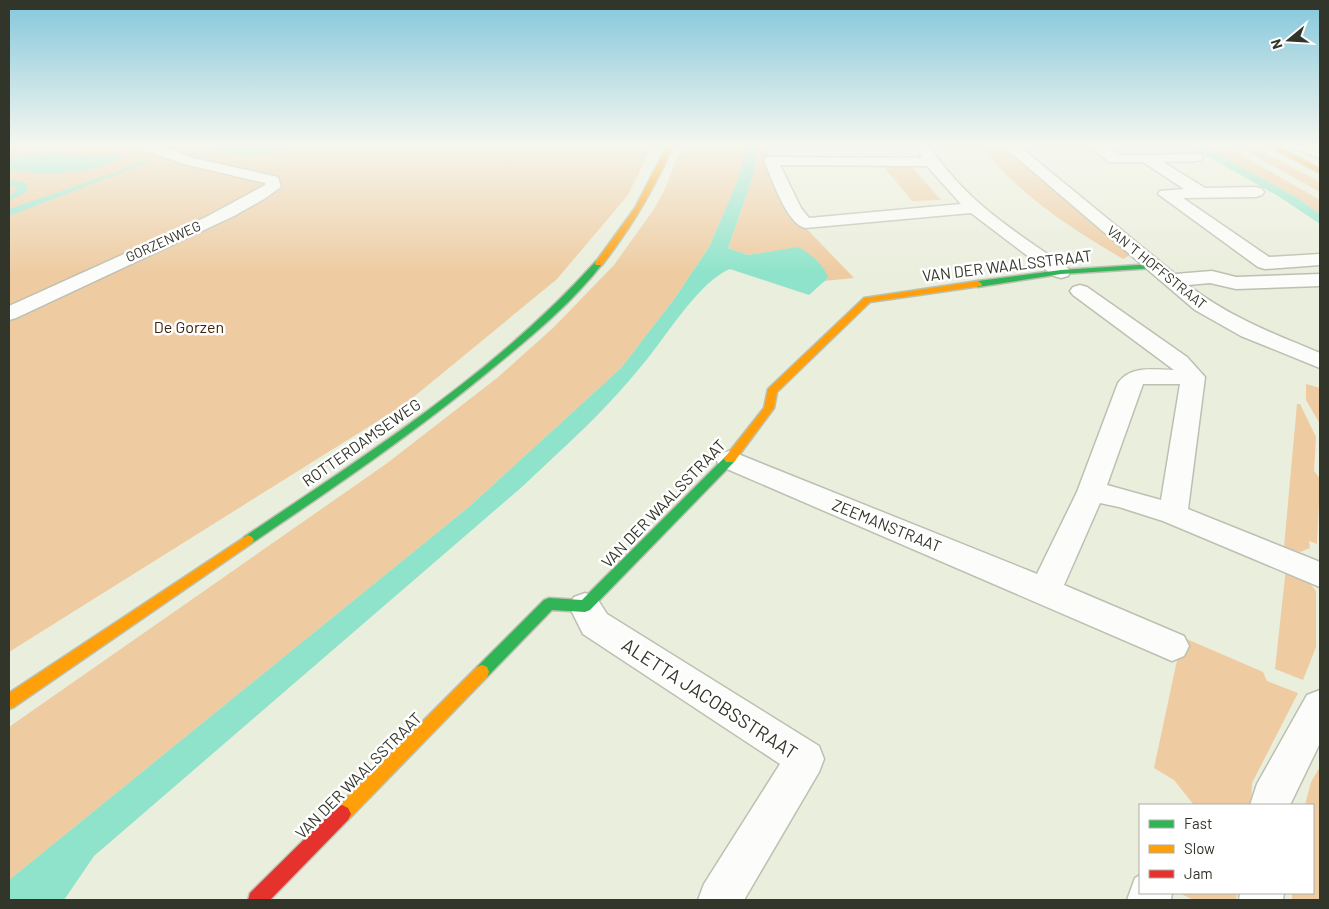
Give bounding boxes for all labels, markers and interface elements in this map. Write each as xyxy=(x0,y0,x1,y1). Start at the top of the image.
north arrow xyxy=(1264,15,1314,65)
text: N xyxy=(1267,37,1286,51)
street label: GORZENWEG xyxy=(123,217,203,265)
street label: VAN 'T HOFFSTRAAT xyxy=(1104,222,1210,312)
street label: VAN DER WAALSSTRAAT xyxy=(921,245,1093,285)
park label: De Gorzen xyxy=(154,317,224,336)
street label: ROTTERDAMSEWEG xyxy=(298,394,424,490)
street label: VAN DER WAALSSTRAAT xyxy=(597,435,729,571)
street label: ZEEMANSTRAAT xyxy=(830,494,944,556)
street label: ALETTA JACOBSSTRAAT xyxy=(618,633,802,763)
street label: VAN DER WAALSSTRAAT xyxy=(291,708,425,842)
legend xyxy=(1139,804,1314,894)
text: Fast xyxy=(1184,814,1212,832)
text: Slow xyxy=(1184,839,1215,857)
text: Jam xyxy=(1184,864,1213,882)

